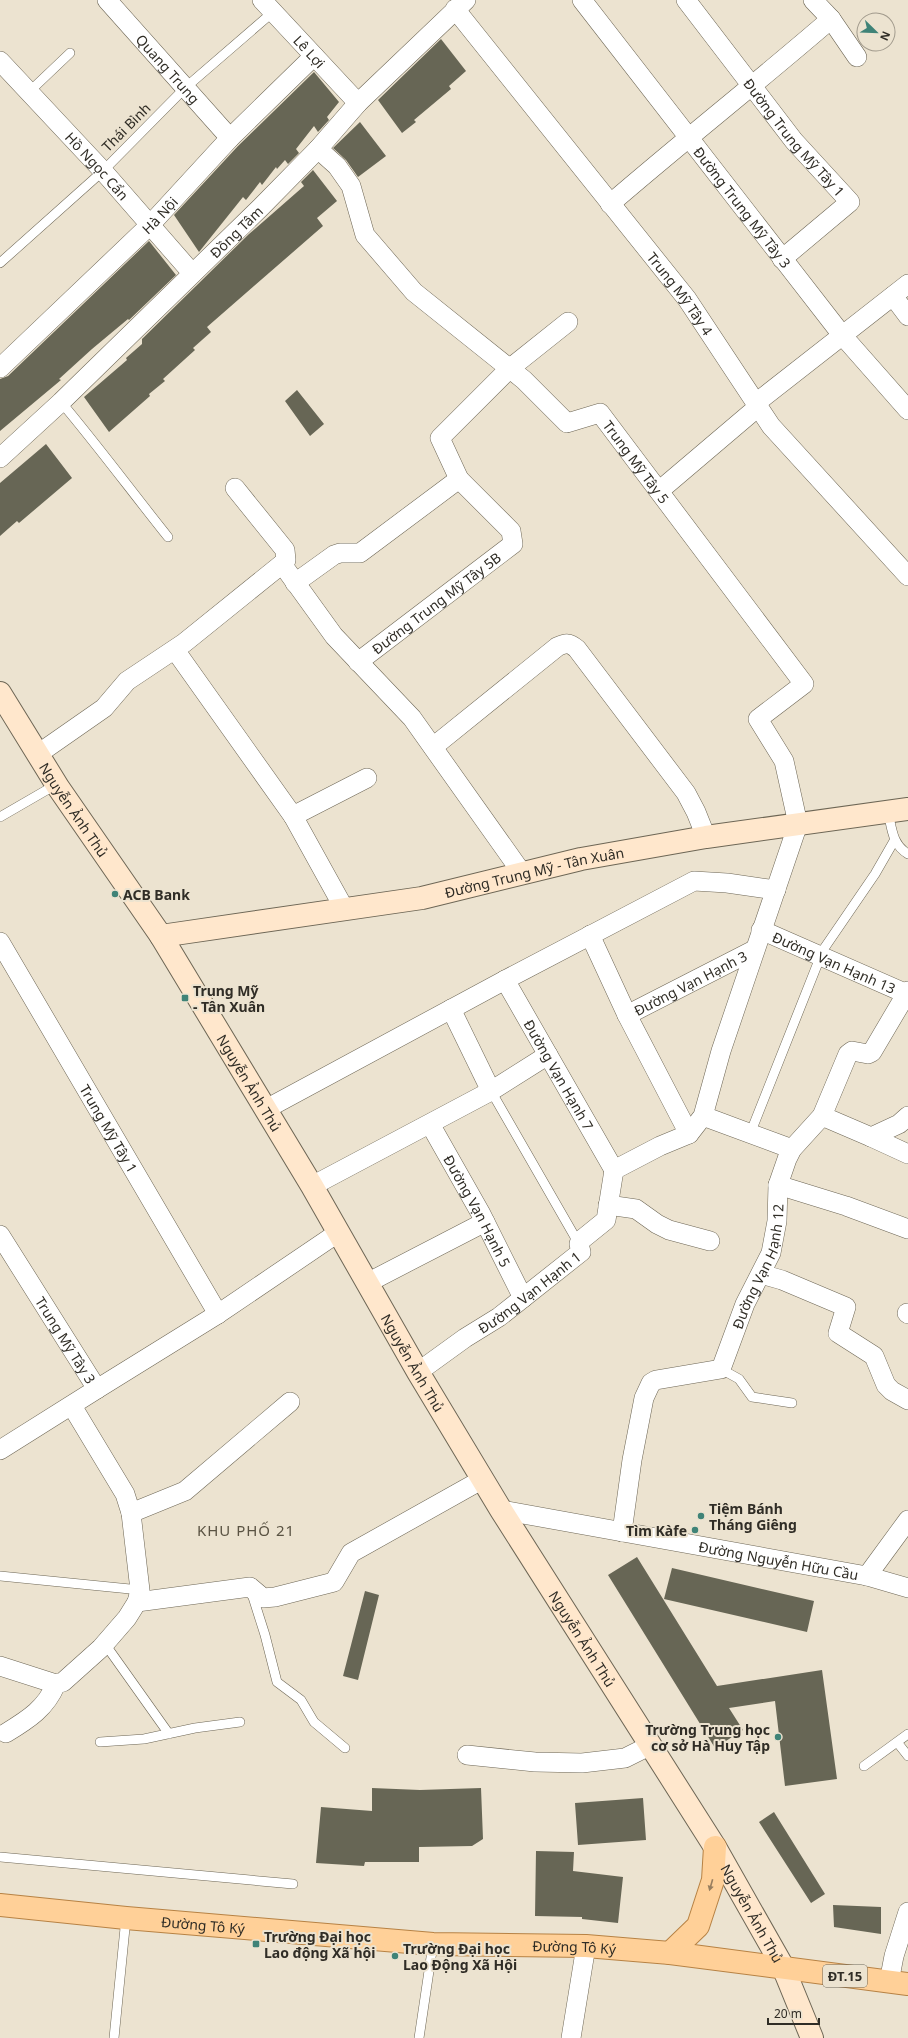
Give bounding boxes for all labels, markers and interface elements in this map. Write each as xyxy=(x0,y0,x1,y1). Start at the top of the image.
north arrow xyxy=(856,12,896,52)
text: N xyxy=(877,29,894,43)
street label: Quang Trung xyxy=(132,30,204,108)
street label: Lê Lợi xyxy=(290,31,330,72)
street label: Đường Trung Mỹ Tây 1 xyxy=(740,74,849,200)
street label: Thái Bình xyxy=(98,99,154,155)
street label: Hồ Ngọc Cẩn xyxy=(61,128,133,204)
street label: Đường Trung Mỹ Tây 3 xyxy=(690,142,796,271)
street label: Hà Nội xyxy=(137,192,181,238)
street label: Đồng Tâm xyxy=(205,201,267,262)
street label: Trung Mỹ Tây 4 xyxy=(643,248,718,339)
street label: Trung Mỹ Tây 5 xyxy=(599,416,674,507)
street label: Đường Trung Mỹ Tây 5B xyxy=(368,547,504,658)
street label: Nguyễn Ảnh Thủ xyxy=(35,759,113,860)
street label: Đường Trung Mỹ - Tân Xuân xyxy=(443,842,625,902)
place label: ACB Bank xyxy=(123,885,190,904)
marker: ACB Bank xyxy=(110,889,120,899)
street label: Đường Vạn Hạnh 13 xyxy=(770,927,899,997)
street label: Đường Vạn Hạnh 3 xyxy=(630,946,750,1020)
place label: Trung Mỹ - Tân Xuân xyxy=(193,981,265,1016)
marker: Trung Mỹ - Tân Xuân xyxy=(180,993,190,1003)
street label: Đường Vạn Hạnh 7 xyxy=(520,1016,599,1133)
street label: Nguyễn Ảnh Thủ xyxy=(213,1031,286,1135)
street label: Trung Mỹ Tây 1 xyxy=(76,1081,143,1176)
street label: Đường Vạn Hạnh 5 xyxy=(440,1151,515,1270)
street label: Đường Vạn Hạnh 12 xyxy=(727,1204,787,1331)
street label: Đường Vạn Hạnh 1 xyxy=(474,1247,584,1337)
street label: Trung Mỹ Tây 3 xyxy=(32,1293,101,1387)
street label: Nguyễn Ảnh Thủ xyxy=(377,1310,449,1415)
place label: Tiệm Bánh Tháng Giêng xyxy=(709,1499,797,1534)
marker: Tiệm Bánh Tháng Giêng xyxy=(696,1511,706,1521)
district label: KHU PHỐ 21 xyxy=(197,1520,295,1540)
place label: Tìm Kàfe xyxy=(626,1521,687,1540)
marker: Tìm Kàfe xyxy=(690,1525,700,1535)
street label: Đường Nguyễn Hữu Cầu xyxy=(697,1536,860,1584)
street label: Nguyễn Ảnh Thủ xyxy=(545,1587,620,1690)
place label: Trường Trung học cơ sở Hà Huy Tập xyxy=(645,1720,770,1755)
marker: Trường Trung học cơ sở Hà Huy Tập xyxy=(773,1732,783,1742)
street label: Nguyễn Ảnh Thủ xyxy=(717,1860,788,1966)
one-way arrow xyxy=(708,1879,714,1891)
street label: Đường Tô Ký xyxy=(160,1912,247,1938)
place label: Trường Đại học Lao động Xã hội xyxy=(264,1927,375,1962)
street label: Đường Tô Ký xyxy=(532,1936,618,1958)
marker: Trường Đại học Lao động Xã hội xyxy=(251,1939,261,1949)
place label: Trường Đại học Lao Động Xã Hội xyxy=(403,1939,517,1974)
marker: Trường Đại học Lao Động Xã Hội xyxy=(390,1951,400,1961)
road number: ĐT.15 xyxy=(823,1965,867,1987)
scale bar xyxy=(768,2000,819,2026)
text: 20 m xyxy=(774,2005,802,2022)

